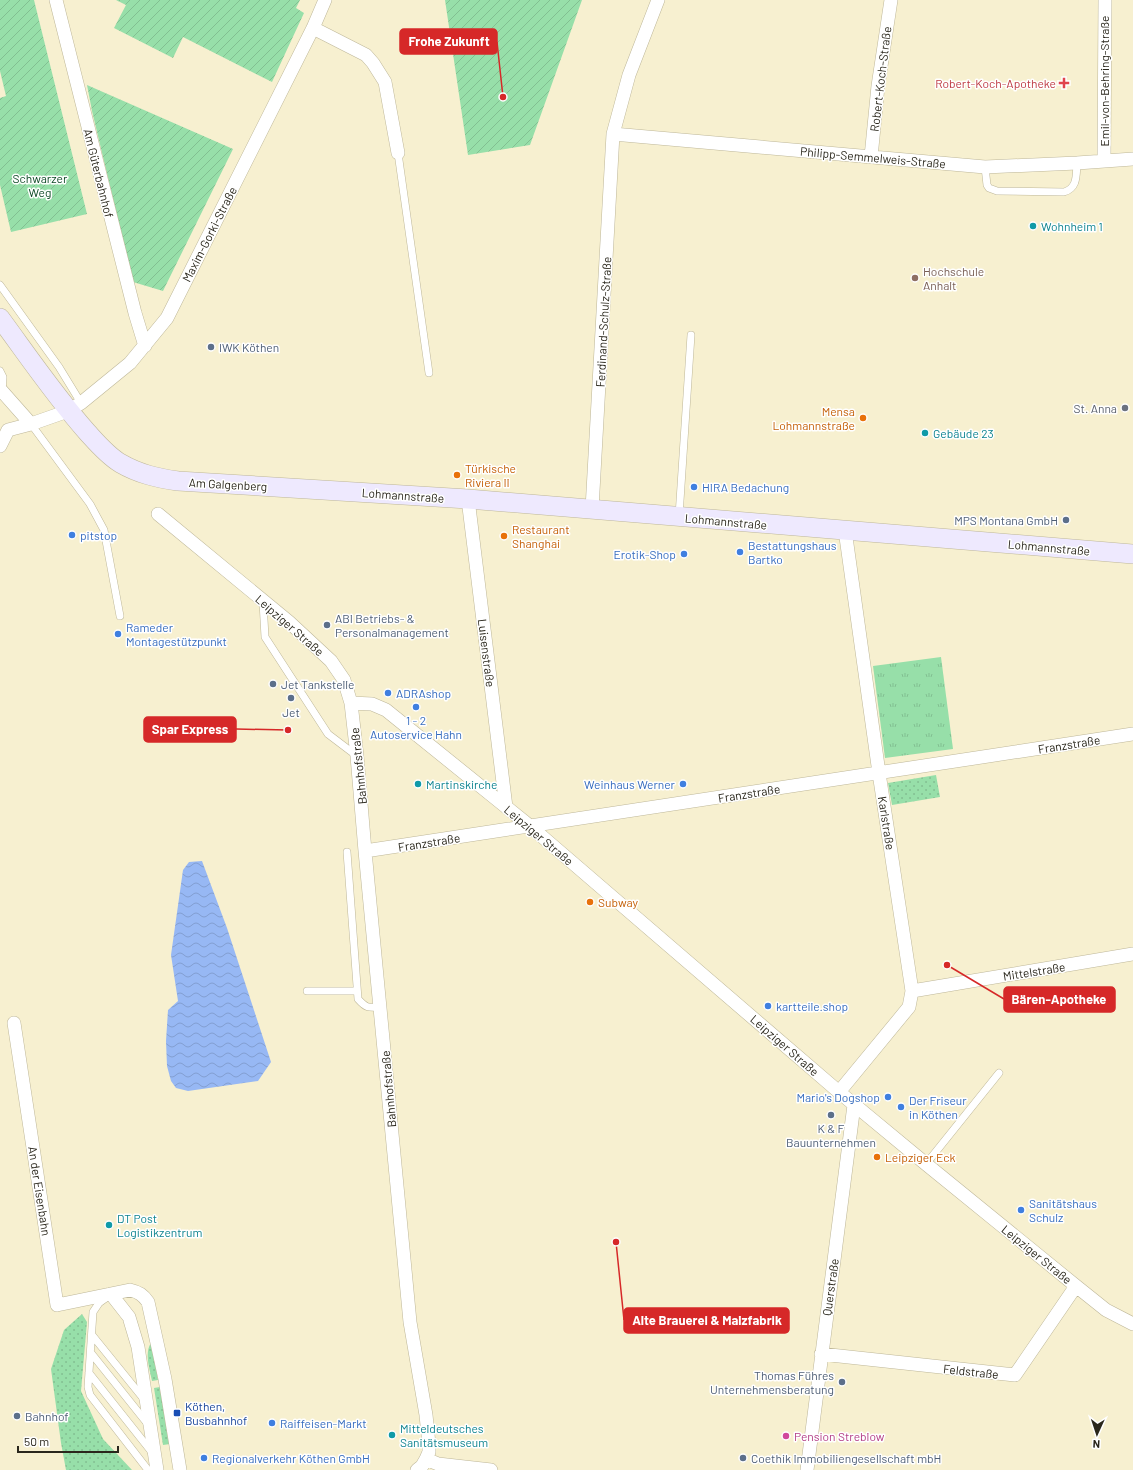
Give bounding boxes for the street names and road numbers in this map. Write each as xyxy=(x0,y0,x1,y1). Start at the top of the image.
street label: Emil-von-Behring-Straße xyxy=(1097,15,1111,147)
street label: Robert-Koch-Straße xyxy=(867,25,893,133)
street label: Am Güterbahnhof xyxy=(81,127,117,219)
street label: Philipp-Semmelweis-Straße xyxy=(800,144,946,170)
street label: Maxim-Gorki-Straße xyxy=(179,184,239,284)
street label: Ferdinand-Schulz-Straße xyxy=(593,256,613,388)
street label: Am Galgenberg xyxy=(188,475,268,493)
street label: Lohmannstraße xyxy=(361,485,445,505)
street label: Lohmannstraße xyxy=(684,510,768,532)
street label: Lohmannstraße xyxy=(1007,536,1091,558)
street label: Leipziger Straße xyxy=(253,592,327,658)
street label: Luisenstraße xyxy=(476,618,498,688)
street label: Bahnhofstraße xyxy=(347,727,369,805)
street label: Franzstraße xyxy=(1037,732,1101,756)
street label: Franzstraße xyxy=(717,781,781,805)
street label: Karlstraße xyxy=(876,795,898,851)
street label: Leipziger Straße xyxy=(502,802,576,868)
street label: Franzstraße xyxy=(397,830,461,854)
street label: Mittelstraße xyxy=(1002,959,1066,983)
street label: Leipziger Straße xyxy=(748,1012,822,1078)
street label: Bahnhofstraße xyxy=(378,1050,398,1128)
street label: An der Eisenbahn xyxy=(26,1145,54,1237)
street label: Leipziger Straße xyxy=(999,1222,1075,1286)
street label: Querstraße xyxy=(819,1257,841,1317)
street label: Feldstraße xyxy=(943,1361,999,1381)

